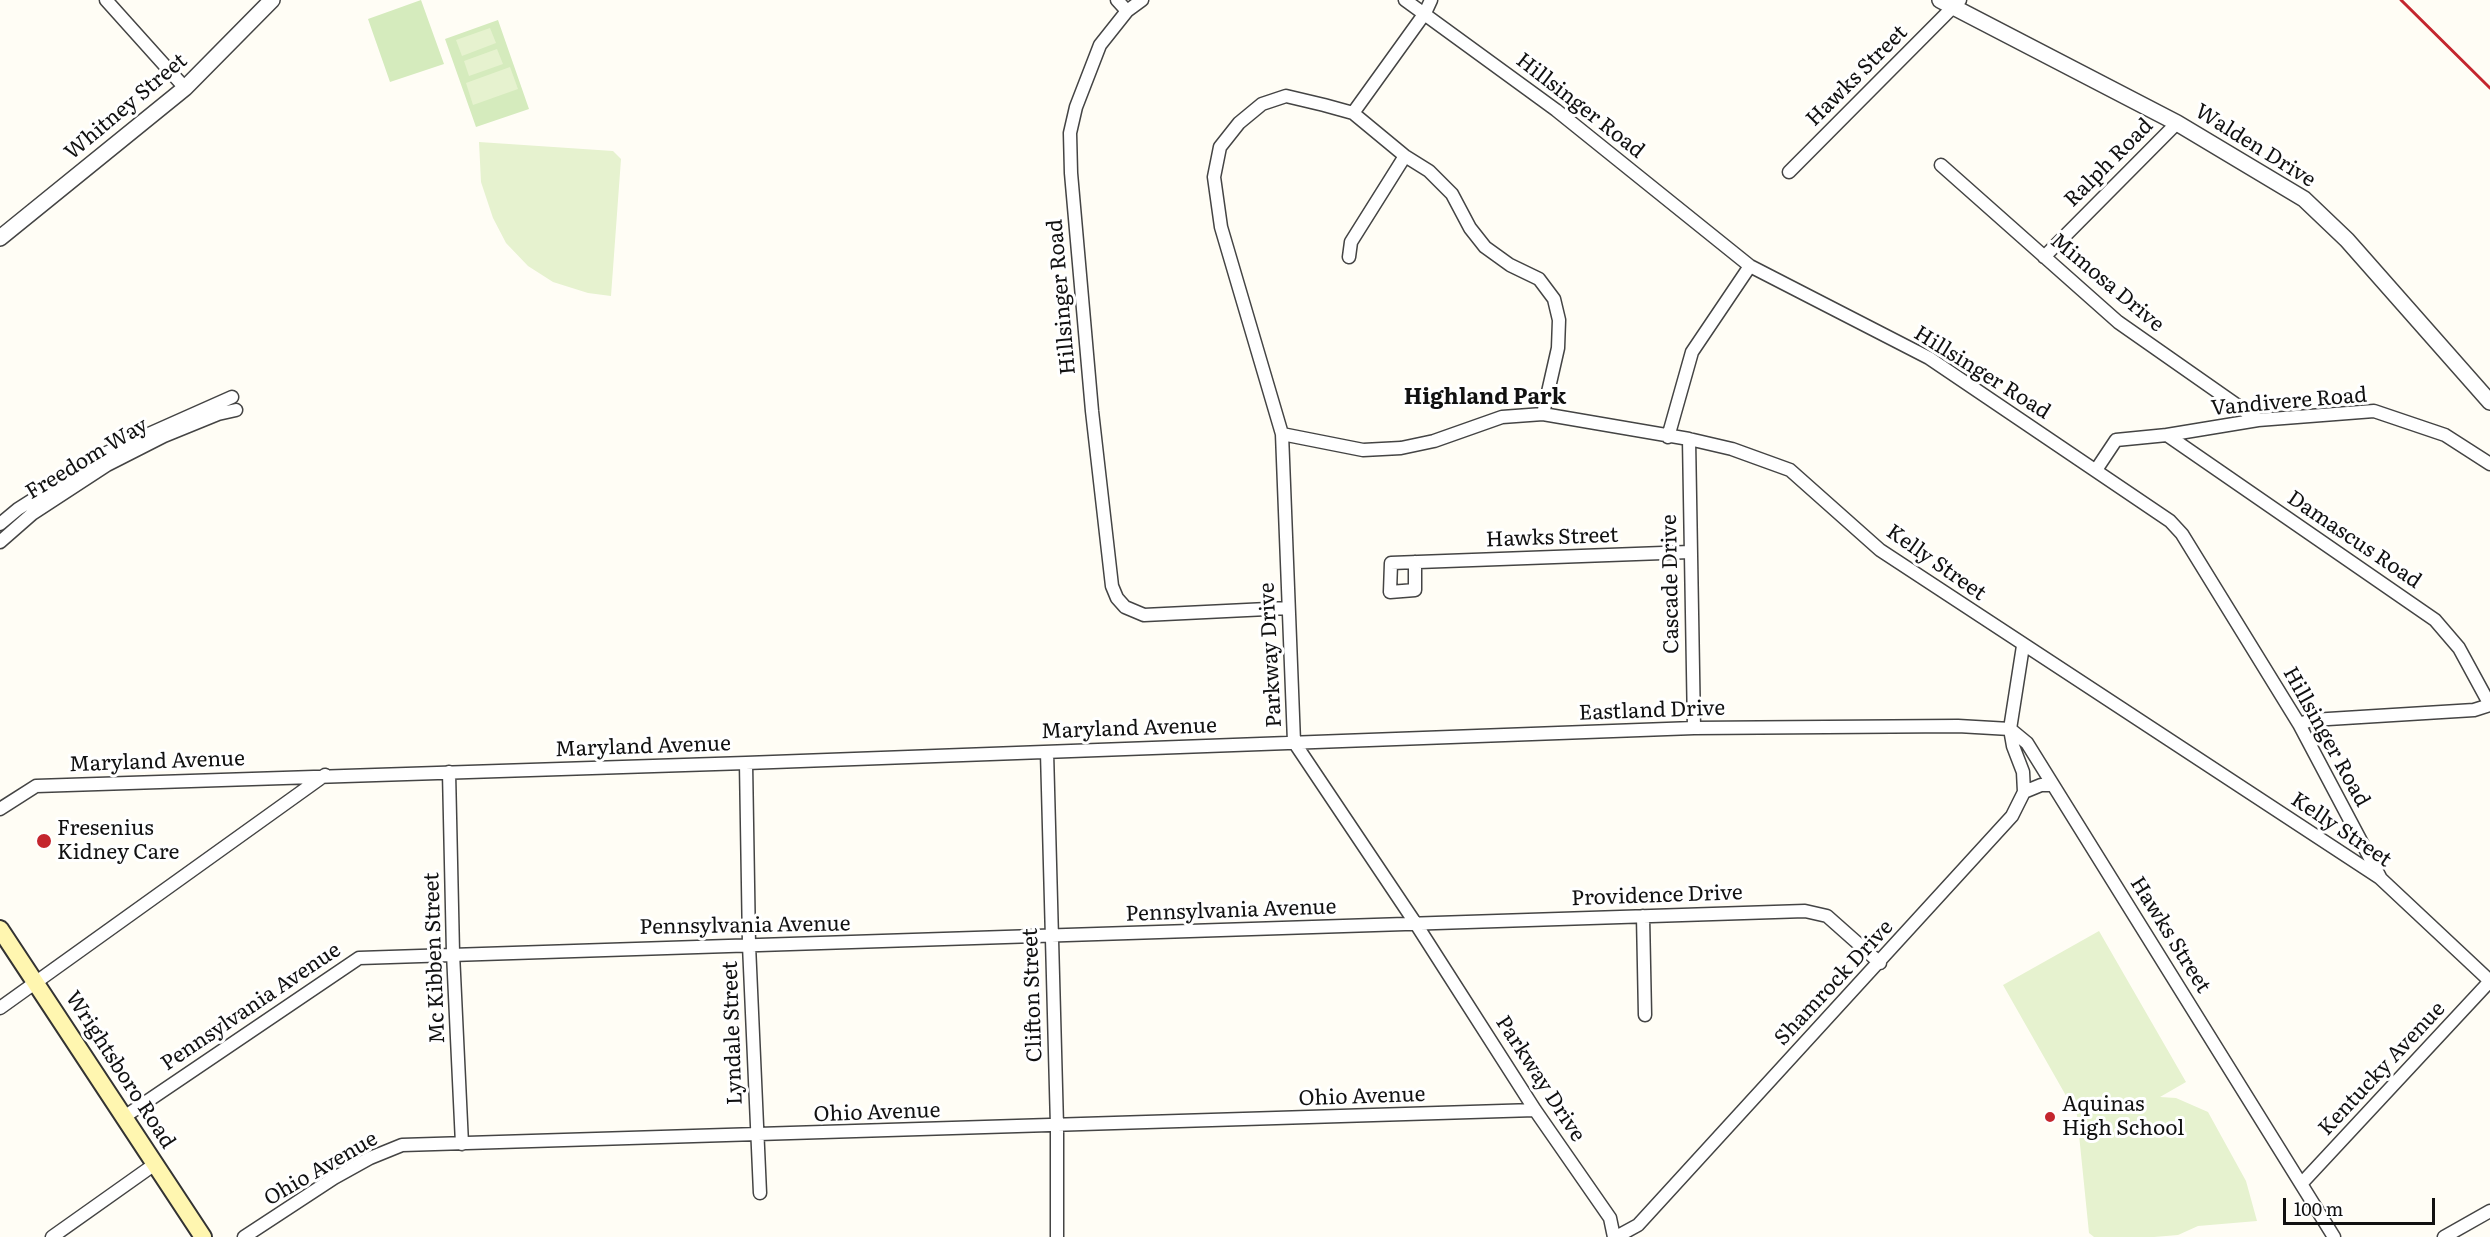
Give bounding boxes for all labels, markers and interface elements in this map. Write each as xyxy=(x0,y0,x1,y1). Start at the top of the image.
street label: Hawks Street xyxy=(1801,20,1913,132)
street label: Whitney Street xyxy=(60,48,192,166)
street label: Hillsinger Road xyxy=(1511,48,1649,164)
street label: Walden Drive xyxy=(2190,99,2320,193)
street label: Ralph Road xyxy=(2059,113,2159,213)
street label: Hillsinger Road xyxy=(1043,218,1081,376)
street label: Mimosa Drive xyxy=(2045,228,2169,338)
street label: Hillsinger Road xyxy=(1909,321,2055,425)
street label: Vandivere Road xyxy=(2210,383,2368,421)
district label: Highland Park xyxy=(1404,385,1566,411)
street label: Freedom Way xyxy=(21,413,153,505)
street label: Damascus Road xyxy=(2282,486,2426,594)
street label: Cascade Drive xyxy=(1657,514,1685,654)
street label: Kelly Street xyxy=(1881,519,1991,607)
street label: Hawks Street xyxy=(1485,523,1619,553)
street label: Parkway Drive xyxy=(1255,582,1287,728)
street label: Hillsinger Road xyxy=(2277,663,2375,811)
street label: Eastland Drive xyxy=(1578,696,1726,726)
street label: Maryland Avenue xyxy=(1041,713,1217,745)
street label: Maryland Avenue xyxy=(555,731,731,763)
street label: Maryland Avenue xyxy=(69,746,245,778)
street label: Kelly Street xyxy=(2286,787,2396,873)
place label: Fresenius Kidney Care xyxy=(57,816,179,866)
marker: Fresenius Kidney Care xyxy=(35,832,53,850)
street label: Mc Kibben Street xyxy=(419,872,451,1044)
street label: Hawks Street xyxy=(2124,872,2216,998)
street label: Providence Drive xyxy=(1571,880,1743,912)
street label: Pennsylvania Avenue xyxy=(1125,895,1337,927)
street label: Pennsylvania Avenue xyxy=(639,912,851,940)
street label: Shamrock Drive xyxy=(1769,915,1899,1051)
street label: Clifton Street xyxy=(1018,927,1048,1063)
street label: Pennsylvania Avenue xyxy=(156,938,346,1076)
street label: Lyndale Street xyxy=(718,961,748,1105)
street label: Wrightsboro Road xyxy=(60,987,180,1153)
street label: Kentucky Avenue xyxy=(2313,997,2451,1141)
street label: Parkway Drive xyxy=(1490,1011,1590,1147)
street label: Ohio Avenue xyxy=(1298,1082,1426,1112)
place label: Aquinas High School xyxy=(2062,1092,2184,1142)
street label: Ohio Avenue xyxy=(813,1098,941,1128)
marker: Aquinas High School xyxy=(2043,1110,2057,1124)
street label: Ohio Avenue xyxy=(260,1126,382,1212)
scale bar xyxy=(2286,1186,2438,1224)
text: 100 m xyxy=(2294,1195,2343,1222)

